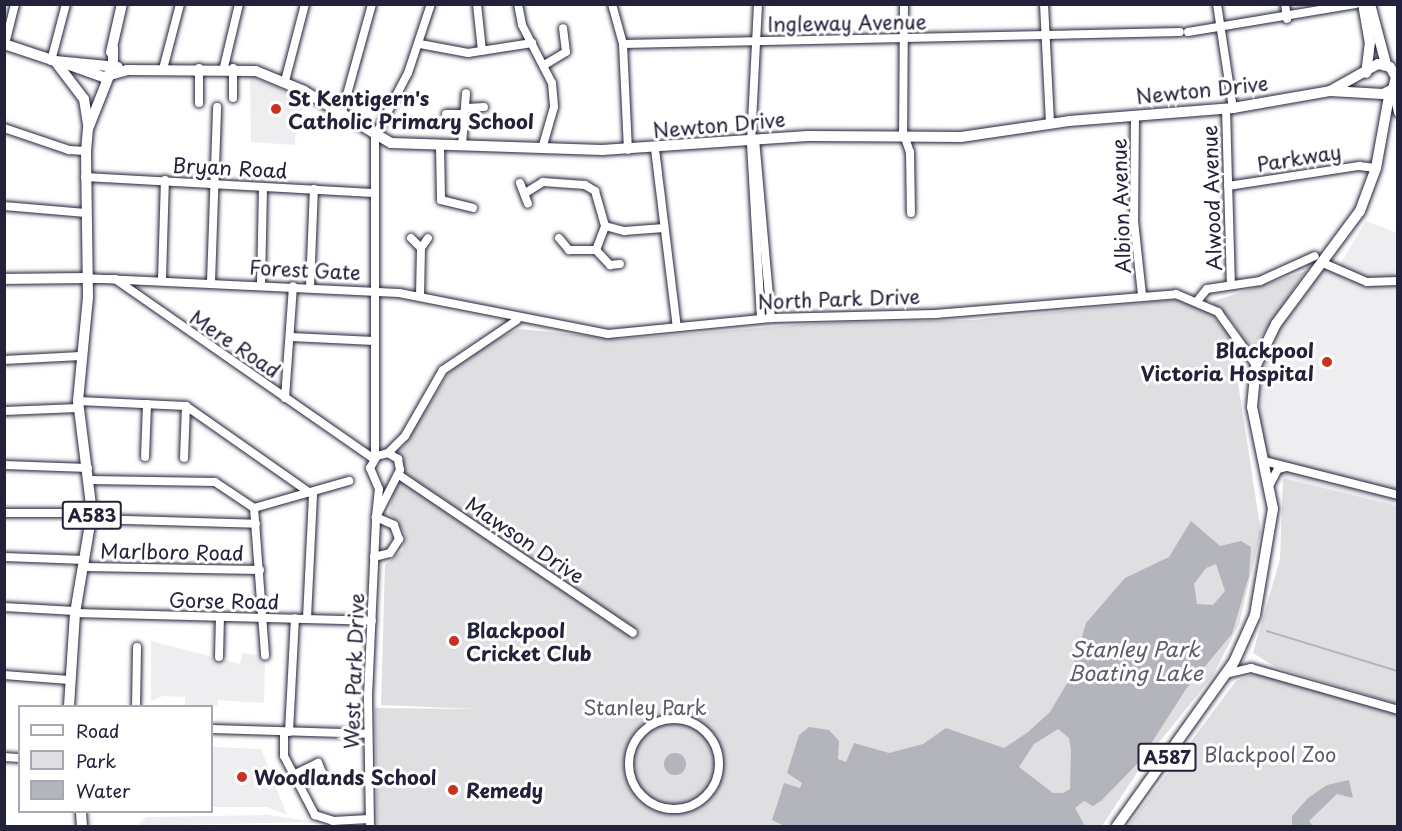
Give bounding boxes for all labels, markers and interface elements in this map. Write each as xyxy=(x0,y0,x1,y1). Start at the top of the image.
street label: Ingleway Avenue xyxy=(767,10,927,36)
street label: Newton Drive xyxy=(1135,71,1269,109)
place label: St Kentigern's Catholic Primary School xyxy=(288,86,535,133)
marker: St Kentigern's Catholic Primary School xyxy=(269,102,283,116)
street label: Newton Drive xyxy=(652,107,786,143)
street label: Alwood Avenue xyxy=(1197,124,1227,272)
street label: Albion Avenue xyxy=(1107,138,1135,274)
street label: Parkway xyxy=(1255,139,1343,177)
street label: Bryan Road xyxy=(173,153,287,183)
street label: Forest Gate xyxy=(248,255,362,285)
street label: North Park Drive xyxy=(756,284,922,314)
street label: Mere Road xyxy=(185,305,285,383)
place label: Blackpool Victoria Hospital xyxy=(1140,338,1314,385)
marker: Blackpool Victoria Hospital xyxy=(1318,353,1336,371)
street label: Mawson Drive xyxy=(461,492,589,588)
road number: A583 xyxy=(60,500,124,530)
street label: Marlboro Road xyxy=(100,539,244,565)
street label: Gorse Road xyxy=(168,588,280,614)
street label: West Park Drive xyxy=(339,593,369,749)
place label: Blackpool Cricket Club xyxy=(466,618,593,665)
marker: Blackpool Cricket Club xyxy=(447,634,461,648)
water label: Stanley Park Boating Lake xyxy=(1068,635,1202,685)
park label: Stanley Park xyxy=(583,695,707,719)
legend xyxy=(18,705,213,813)
text: Road xyxy=(76,717,120,744)
road number: A587 xyxy=(1137,742,1197,772)
park label: Blackpool Zoo xyxy=(1203,742,1337,766)
text: Park xyxy=(76,747,116,774)
place label: Woodlands School xyxy=(254,765,437,789)
marker: Woodlands School xyxy=(235,770,249,784)
text: Water xyxy=(76,777,130,804)
place label: Remedy xyxy=(466,778,543,802)
marker: Remedy xyxy=(444,781,462,799)

